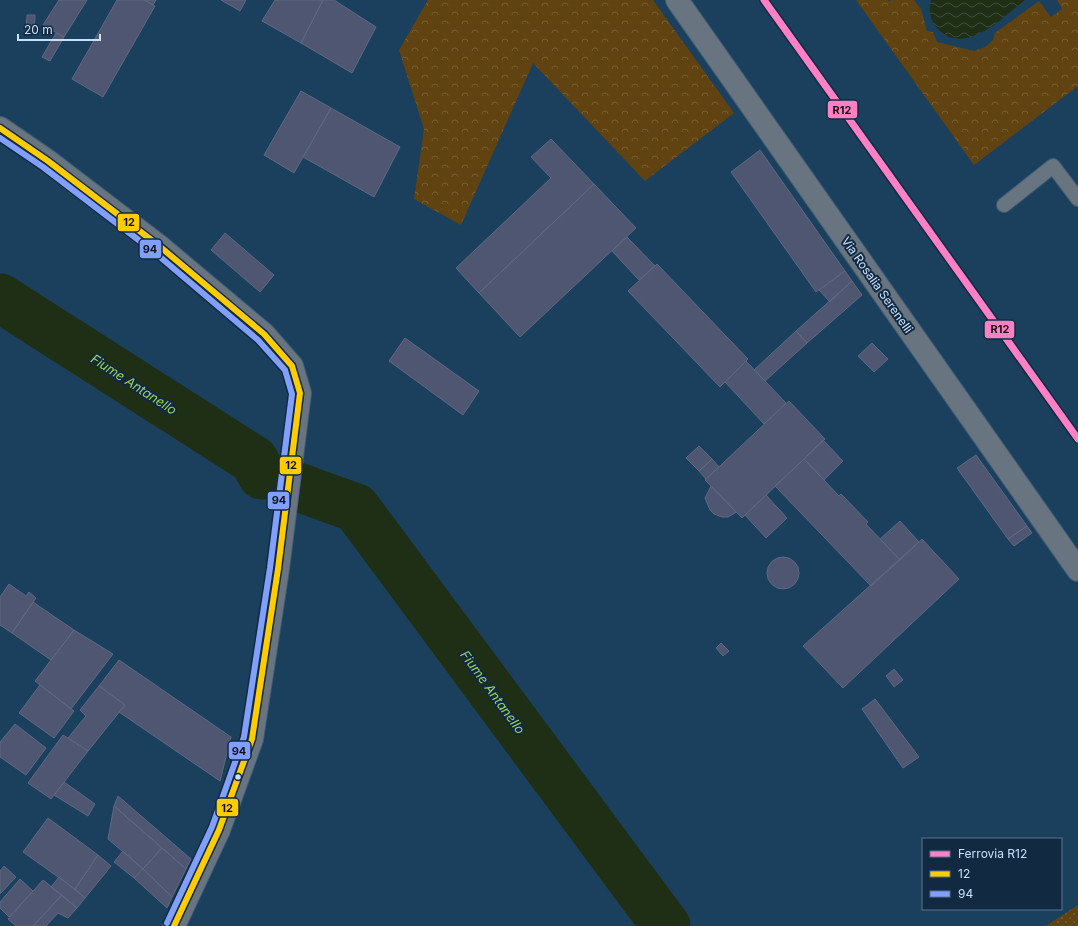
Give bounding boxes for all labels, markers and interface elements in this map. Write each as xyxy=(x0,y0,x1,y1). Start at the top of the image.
scale bar xyxy=(18,16,100,42)
text: 20 m xyxy=(24,22,53,37)
line badge: R12 xyxy=(827,100,858,119)
text: R12 xyxy=(833,103,852,117)
line badge: 12 xyxy=(117,213,140,232)
text: 12 xyxy=(123,215,135,229)
street label: Via Rosalia Serenelli xyxy=(839,234,916,336)
line badge: 94 xyxy=(139,239,162,259)
text: 94 xyxy=(143,242,157,256)
line badge: R12 xyxy=(984,320,1015,339)
text: R12 xyxy=(991,322,1010,336)
water label: Fiume Antanello xyxy=(88,350,180,418)
line badge: 12 xyxy=(279,456,302,475)
text: 12 xyxy=(285,458,297,472)
line badge: 94 xyxy=(267,491,290,510)
text: 94 xyxy=(272,493,286,507)
water label: Fiume Antanello xyxy=(457,647,529,737)
line badge: 94 xyxy=(228,741,251,760)
text: 94 xyxy=(232,744,246,758)
unlabelled marker xyxy=(233,772,243,782)
line badge: 12 xyxy=(216,798,239,817)
text: 12 xyxy=(221,801,233,815)
legend xyxy=(922,838,1062,910)
text: Ferrovia R12 xyxy=(958,846,1027,861)
text: 12 xyxy=(958,866,970,881)
text: 94 xyxy=(958,886,973,901)

